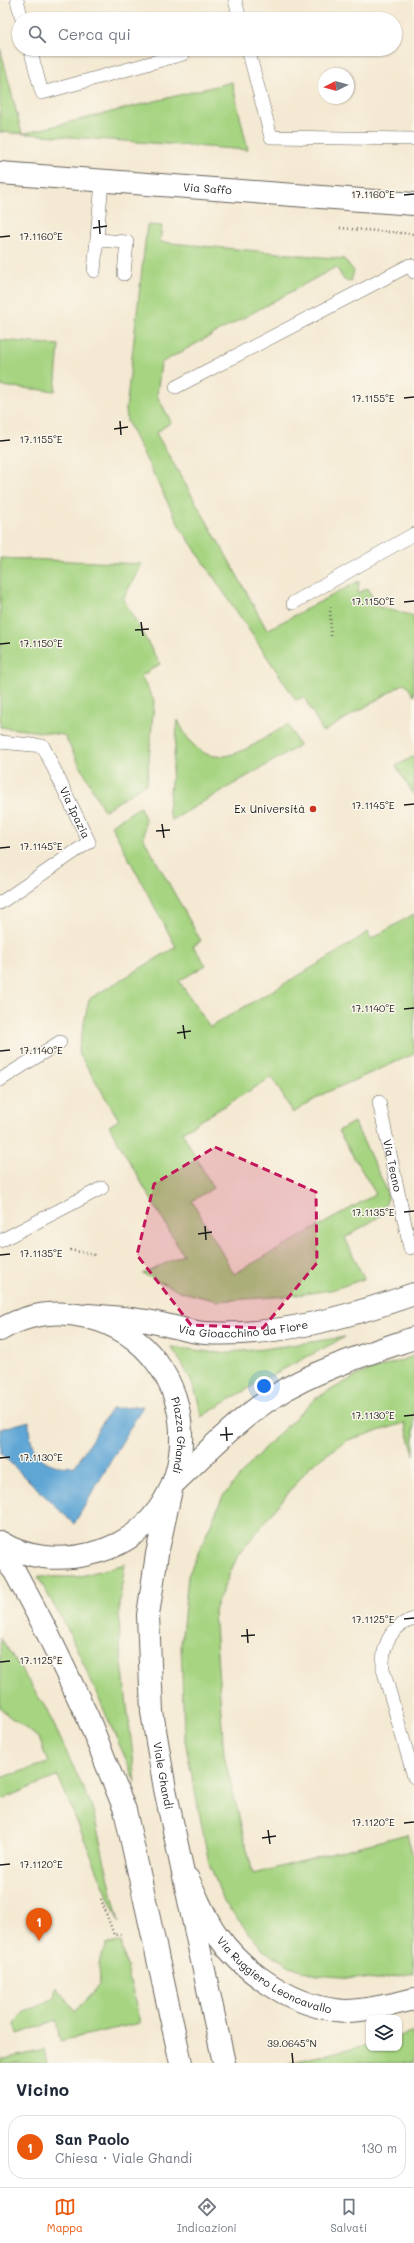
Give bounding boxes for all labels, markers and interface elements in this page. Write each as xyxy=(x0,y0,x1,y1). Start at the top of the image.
search box xyxy=(12,12,402,56)
icon: search xyxy=(26,23,48,45)
text: Cerca qui xyxy=(58,24,131,44)
north arrow xyxy=(318,68,354,104)
street label: Via Saffo xyxy=(182,179,233,197)
text: 17.1160°E xyxy=(351,187,395,201)
text: 17.1160°E xyxy=(19,229,63,243)
text: 17.1155°E xyxy=(351,391,395,405)
text: 17.1155°E xyxy=(19,432,63,446)
text: 17.1150°E xyxy=(351,594,395,608)
text: 17.1150°E xyxy=(19,636,63,650)
street label: Via Ipazia xyxy=(57,784,94,841)
text: 17.1145°E xyxy=(351,798,395,812)
place label: Ex Università xyxy=(234,801,305,816)
marker: Ex Università xyxy=(308,804,318,814)
text: 17.1145°E xyxy=(19,839,63,853)
text: 17.1140°E xyxy=(351,1001,395,1015)
text: 17.1140°E xyxy=(19,1043,63,1057)
street label: Via Teano xyxy=(380,1138,406,1194)
text: 17.1135°E xyxy=(351,1205,395,1219)
text: 17.1135°E xyxy=(19,1246,63,1260)
street label: Via Gioacchino da Fiore xyxy=(177,1316,309,1341)
your location xyxy=(254,1376,274,1396)
street label: Piazza Ghandi xyxy=(168,1395,189,1475)
text: 17.1130°E xyxy=(351,1408,395,1422)
text: 17.1130°E xyxy=(19,1450,63,1464)
text: 17.1125°E xyxy=(352,1612,395,1626)
text: 17.1125°E xyxy=(20,1653,63,1667)
street label: Viale Ghandi xyxy=(150,1741,177,1811)
text: 17.1120°E xyxy=(351,1815,395,1829)
text: 17.1120°E xyxy=(19,1857,63,1871)
pin: 1 xyxy=(26,1908,52,1941)
street label: Via Ruggiero Leoncavallo xyxy=(214,1933,334,2016)
map controls xyxy=(366,2015,402,2051)
button: layers xyxy=(366,2015,402,2051)
text: 39.0645°N xyxy=(267,2036,317,2050)
text: Vicino xyxy=(16,2078,69,2100)
text: San Paolo xyxy=(55,2129,129,2149)
text: 1 xyxy=(27,2139,33,2156)
text: 130 m xyxy=(361,2139,397,2156)
text: Chiesa · Viale Ghandi xyxy=(55,2149,192,2166)
tab: Mappa xyxy=(47,2196,83,2235)
tab: Indicazioni xyxy=(177,2196,237,2235)
tab: Salvati xyxy=(330,2196,367,2235)

